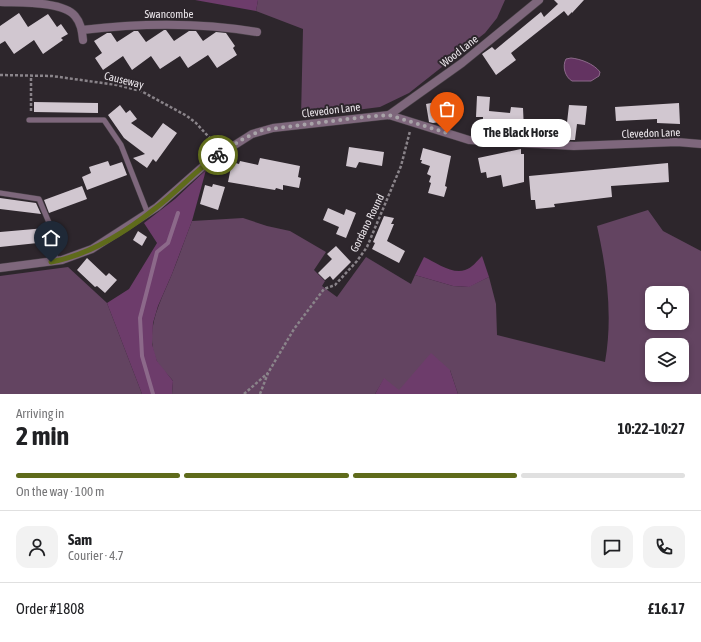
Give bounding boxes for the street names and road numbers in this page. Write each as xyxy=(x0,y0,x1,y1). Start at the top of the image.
street label: Swancombe xyxy=(145,8,193,20)
street label: Wood Lane xyxy=(438,33,480,69)
street label: Causeway xyxy=(103,69,145,91)
street label: Clevedon Lane xyxy=(301,100,361,120)
street label: Clevedon Lane xyxy=(621,126,681,140)
street label: Gordano Round xyxy=(348,192,386,254)

